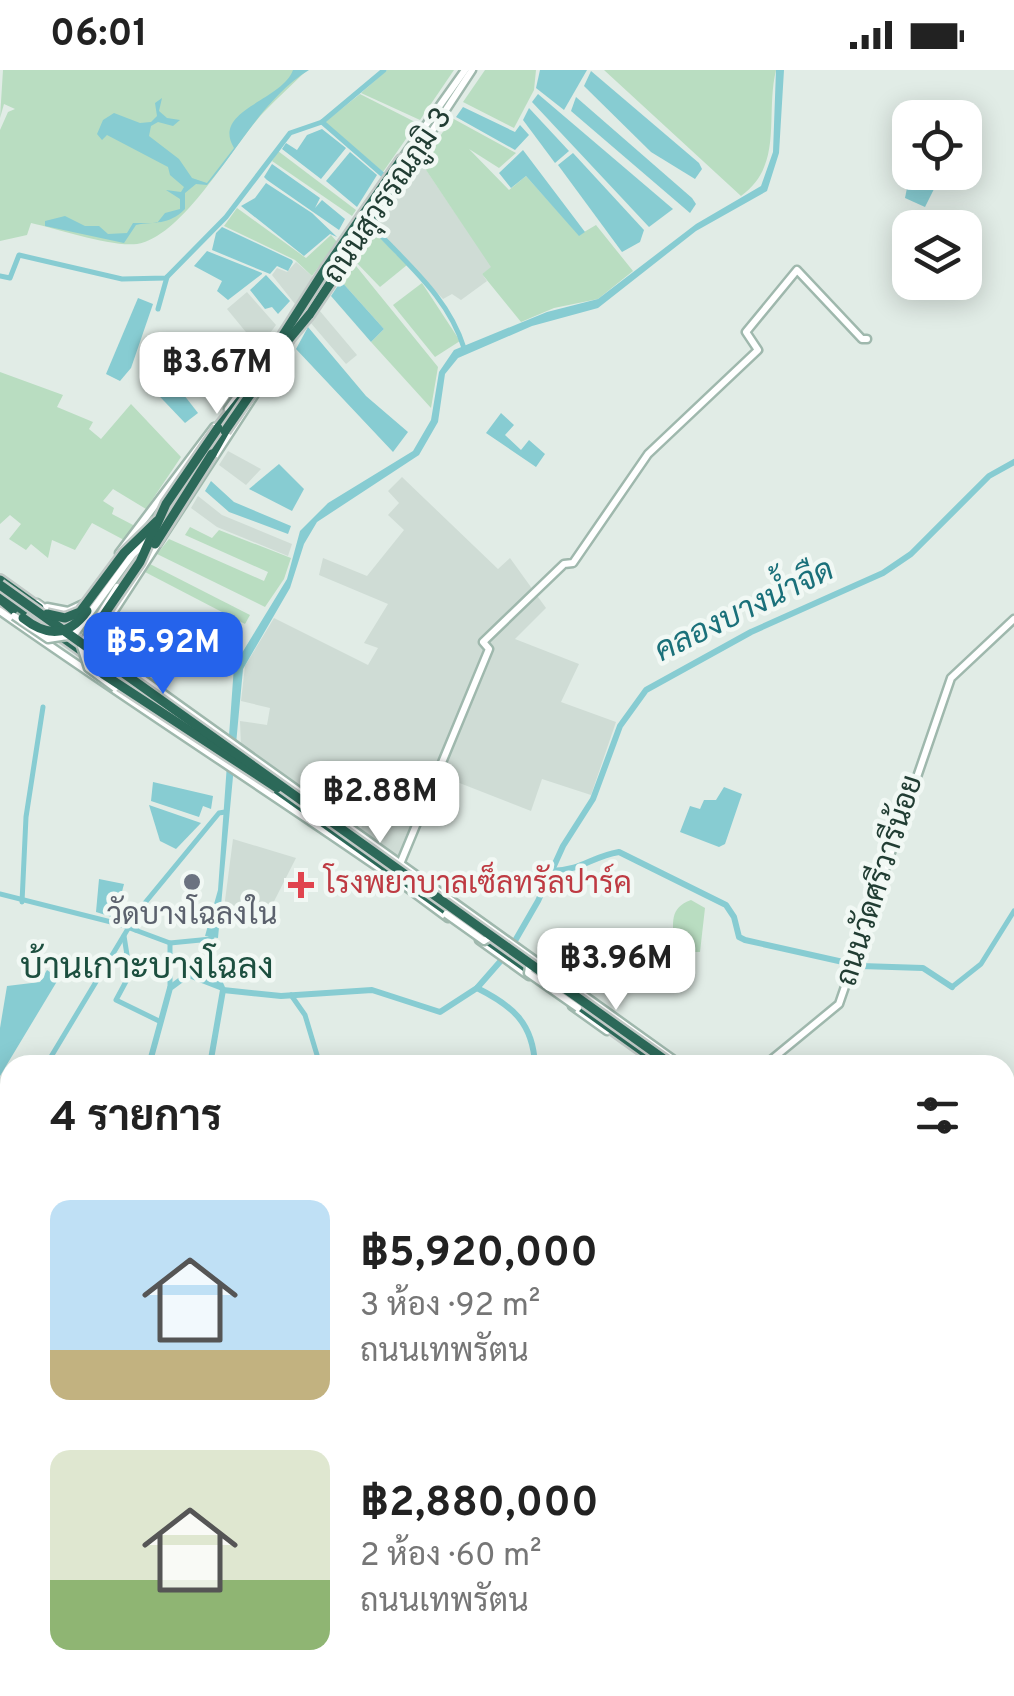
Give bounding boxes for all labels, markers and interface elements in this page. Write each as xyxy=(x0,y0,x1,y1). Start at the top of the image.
text: 06:01 xyxy=(50,11,148,60)
street label: ถนนสุวรรณภูมิ 3 xyxy=(316,100,461,291)
map controls xyxy=(892,100,982,300)
button: locate xyxy=(892,100,982,190)
button: layers xyxy=(892,210,982,300)
pin: ฿3.67M xyxy=(136,332,298,417)
text: ฿3.67M xyxy=(161,344,273,384)
water label: คลองบางน้ำจืด xyxy=(644,541,841,673)
pin: ฿5.92M xyxy=(82,612,244,697)
text: ฿5.92M xyxy=(106,624,220,664)
pin: ฿2.88M xyxy=(299,761,461,846)
street label: ถนนวัดศรีวารีน้อย xyxy=(825,769,933,991)
text: ฿2.88M xyxy=(322,773,438,813)
place label: โรงพยาบาลเซ็ลทรัลปาร์ค xyxy=(322,861,632,904)
marker: วัดบางโฉลงใน xyxy=(181,871,203,893)
marker: โรงพยาบาลเซ็ลทรัลปาร์ค xyxy=(288,872,314,898)
place label: วัดบางโฉลงใน xyxy=(107,894,277,935)
pin: ฿3.96M xyxy=(535,928,697,1013)
text: ฿3.96M xyxy=(559,940,673,980)
district label: บ้านเกาะบางโฉลง xyxy=(20,943,274,991)
icon: filters xyxy=(910,1088,965,1143)
text: 4 รายการ xyxy=(50,1093,222,1146)
text: ฿5,920,000 xyxy=(360,1228,598,1281)
icon: home xyxy=(130,1240,250,1360)
text: 3 ห้อง · 92 m² xyxy=(360,1287,540,1327)
text: ถนนเทพรัตน xyxy=(360,1333,529,1373)
text: ฿2,880,000 xyxy=(360,1478,599,1531)
icon: home xyxy=(130,1490,250,1610)
text: 2 ห้อง · 60 m² xyxy=(360,1537,542,1577)
text: ถนนเทพรัตน xyxy=(360,1583,529,1623)

